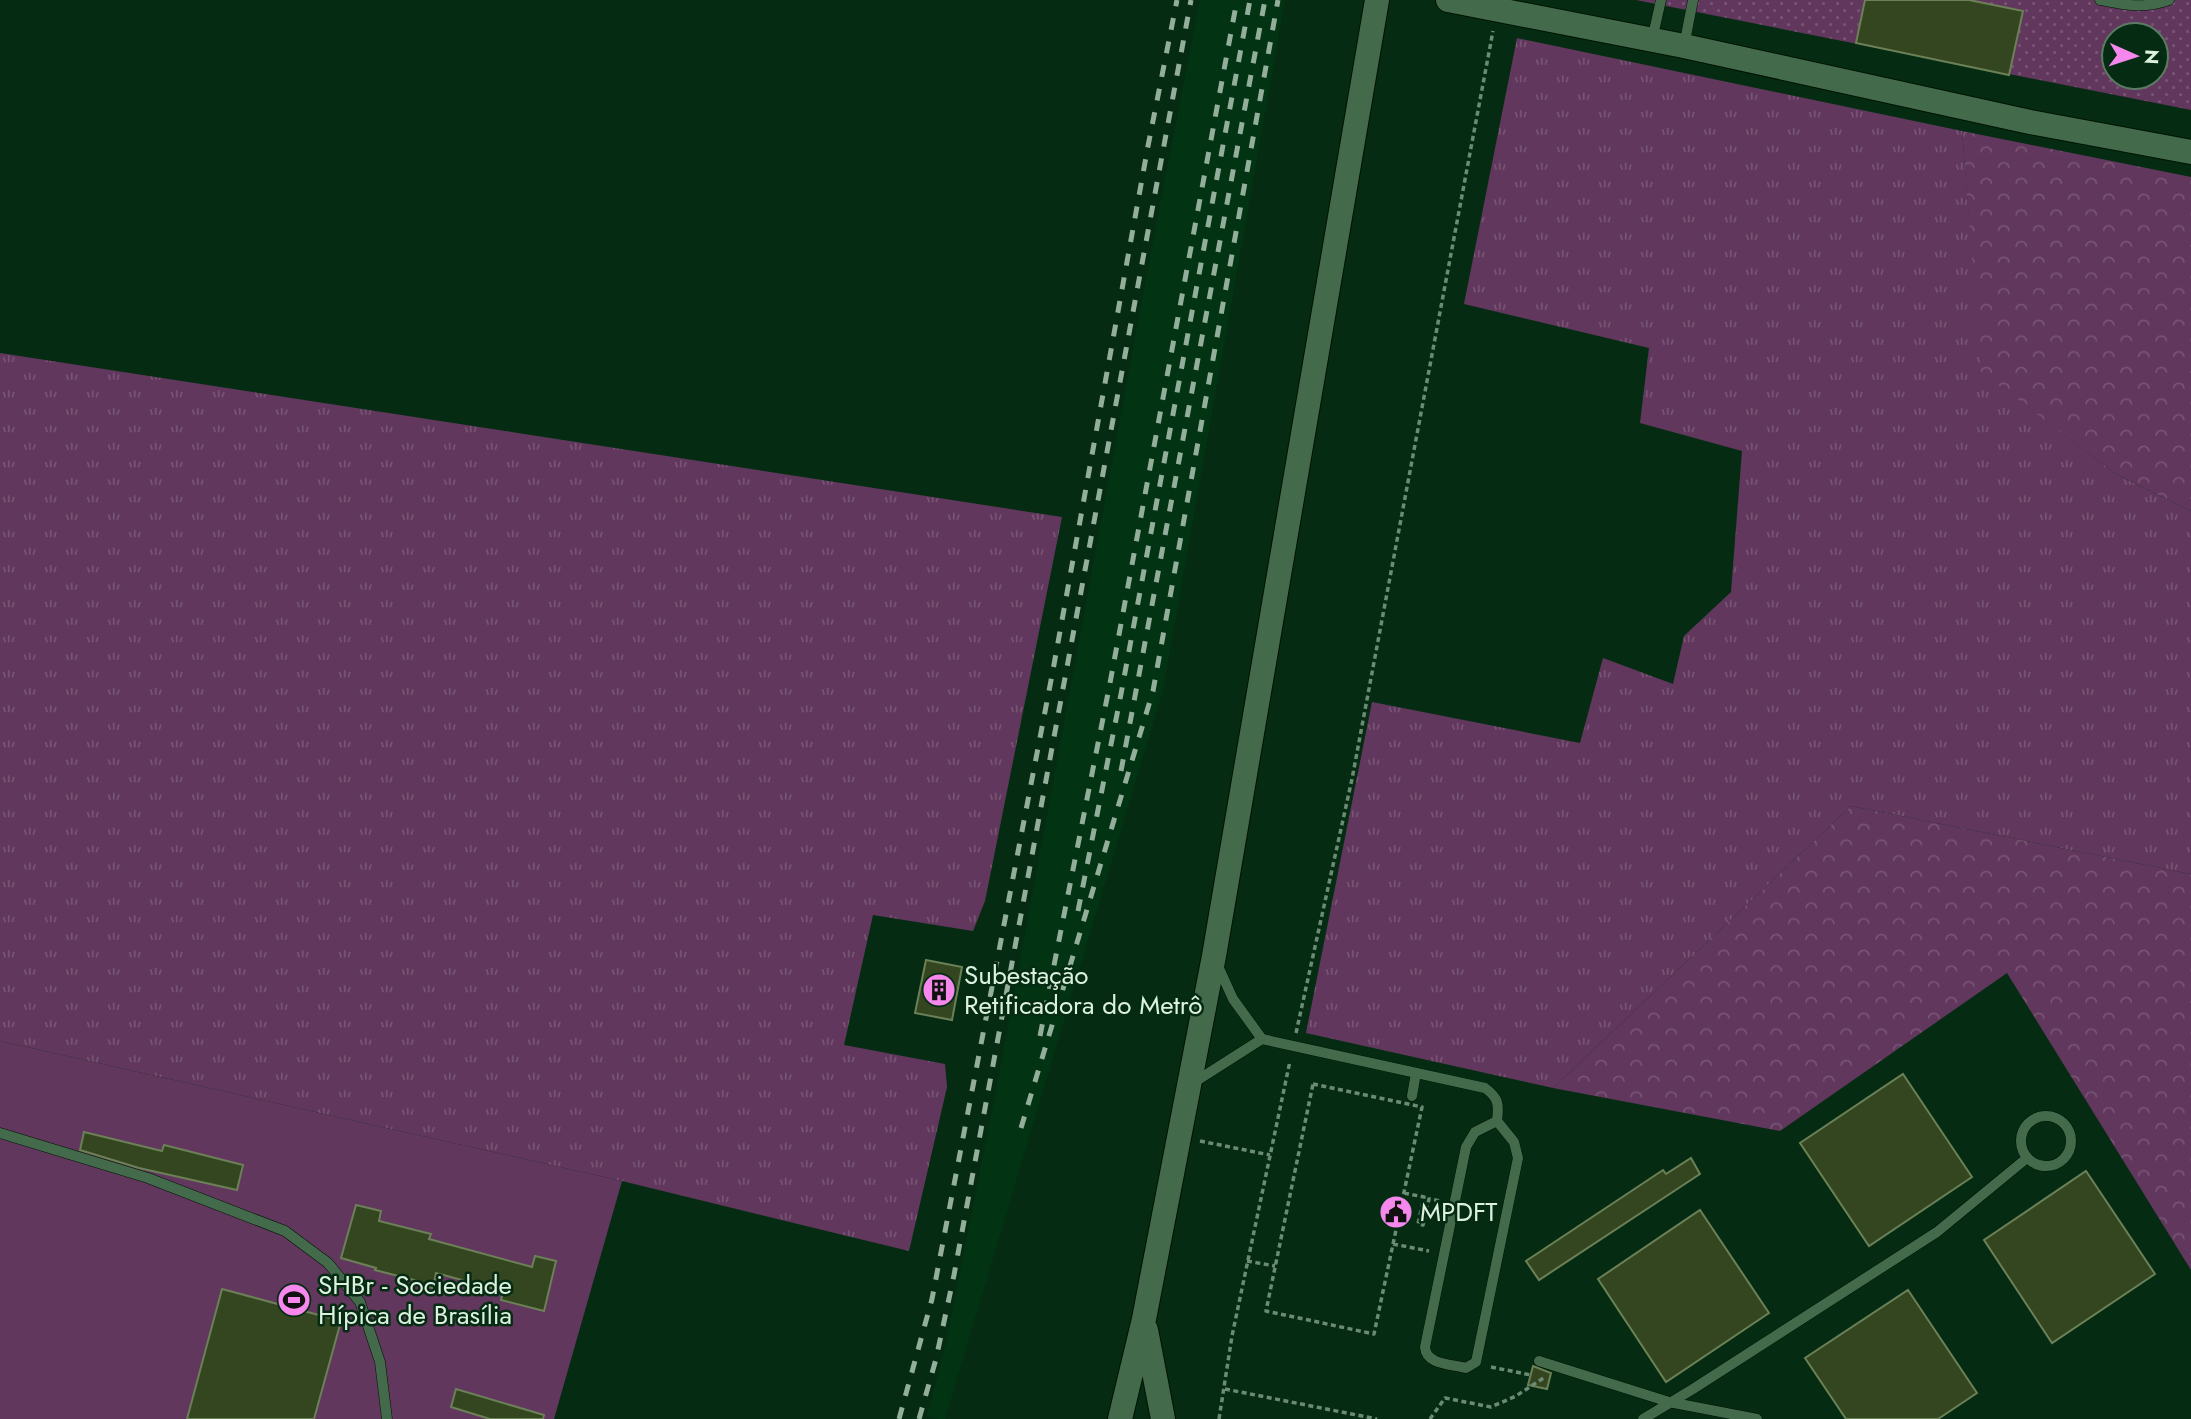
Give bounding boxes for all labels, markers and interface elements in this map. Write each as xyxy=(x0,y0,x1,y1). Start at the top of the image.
north arrow xyxy=(2100,21,2170,91)
text: N xyxy=(2138,49,2165,65)
place label: Subestação Retificadora do Metrô xyxy=(964,956,1203,1024)
building icon: Subestação Retificadora do Metrô xyxy=(920,971,958,1009)
public building icon: MPDFT xyxy=(1377,1193,1415,1231)
place label: MPDFT xyxy=(1420,1193,1497,1231)
place label: SHBr - Sociedade Hípica de Brasília xyxy=(318,1266,512,1334)
sports icon: SHBr - Sociedade Hípica de Brasília xyxy=(275,1281,313,1319)

